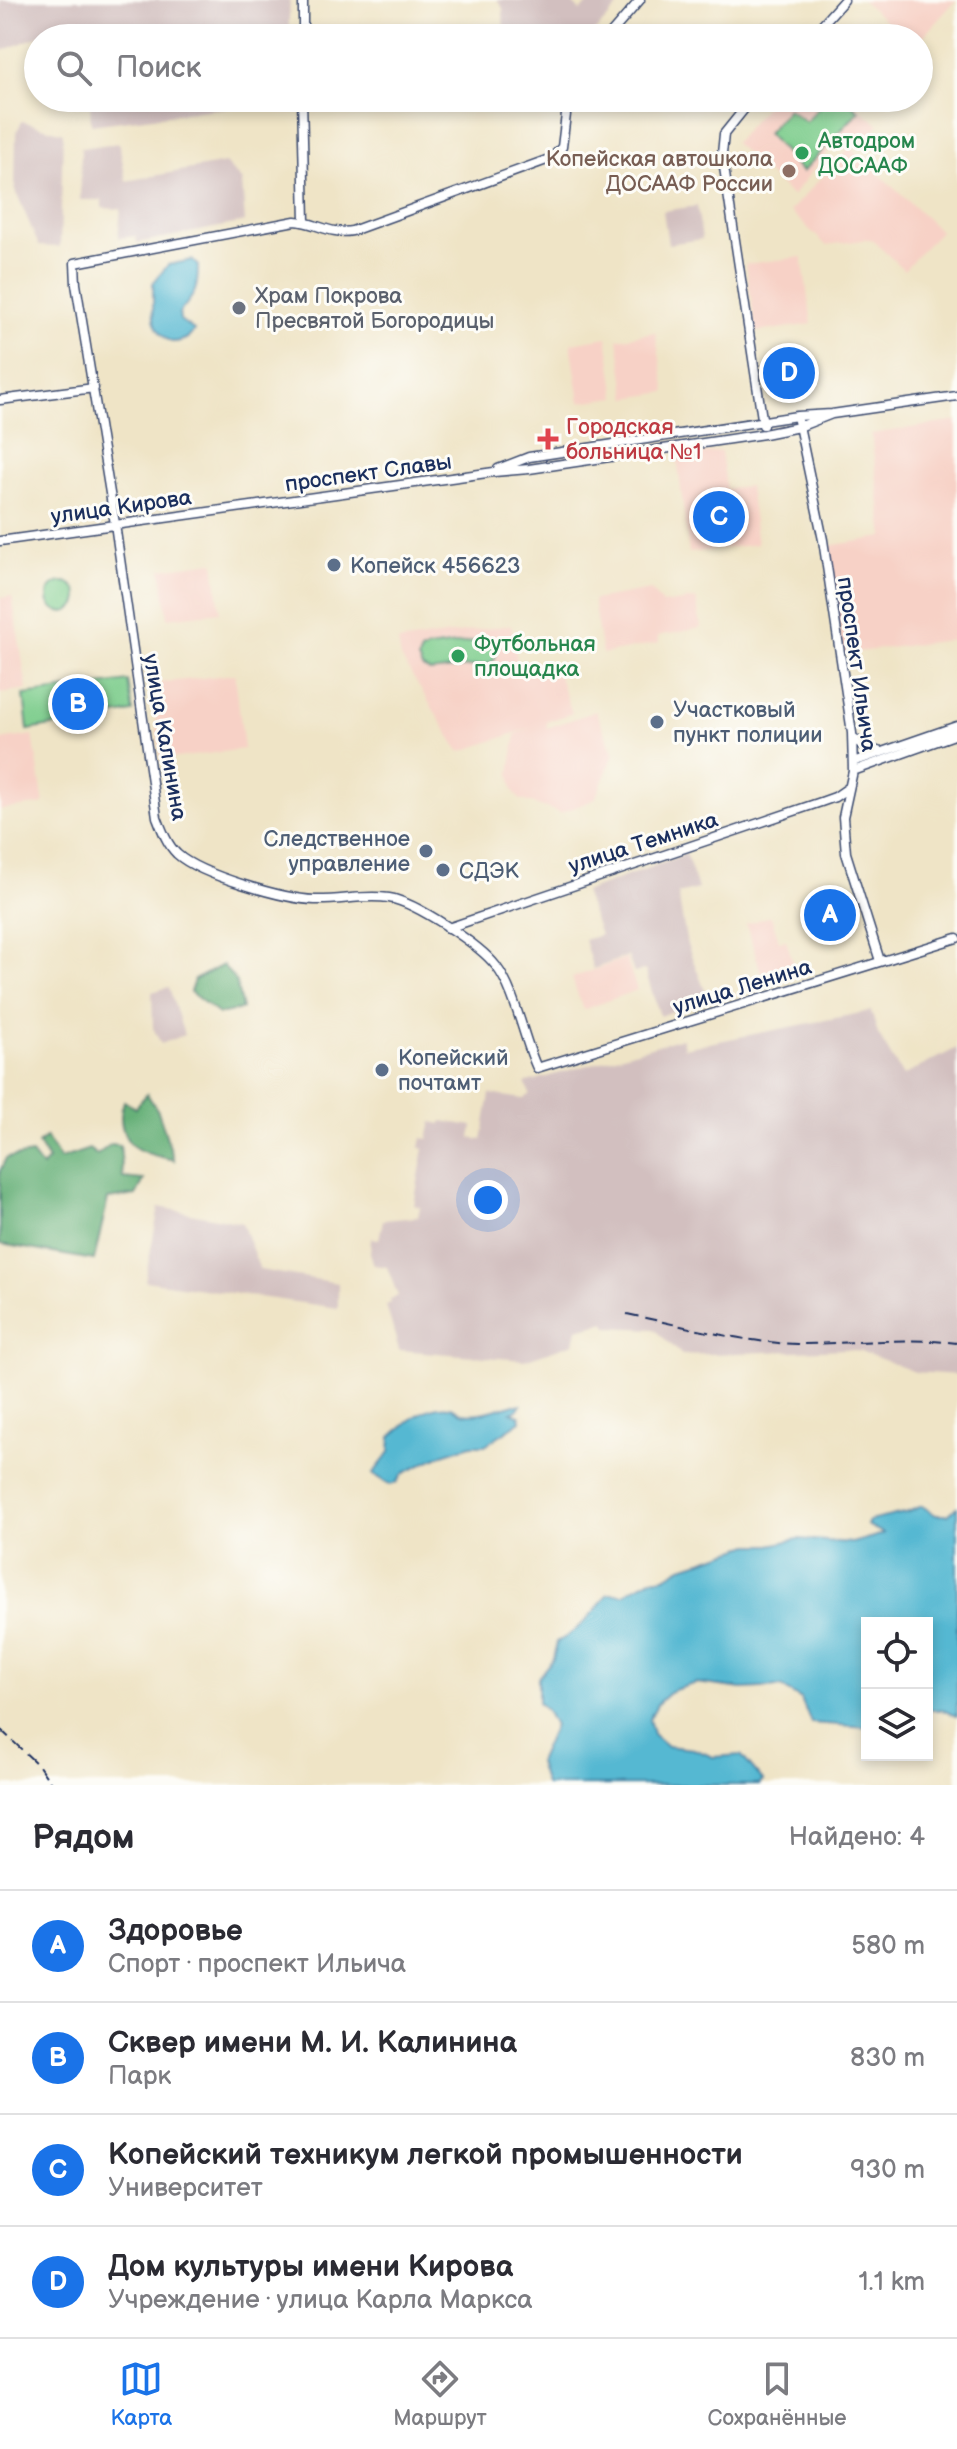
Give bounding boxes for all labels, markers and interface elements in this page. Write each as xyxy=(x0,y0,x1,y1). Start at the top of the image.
search box xyxy=(24,24,933,112)
icon: search xyxy=(52,46,96,90)
text: Поиск xyxy=(116,50,202,86)
place label: Автодром ДОСААФ xyxy=(817,128,915,180)
marker: Автодром ДОСААФ xyxy=(793,144,811,162)
place label: Копейская автошкола ДОСААФ России xyxy=(546,146,773,198)
marker: Копейская автошкола ДОСААФ России xyxy=(780,162,798,180)
place label: Храм Покрова Пресвятой Богородицы xyxy=(255,283,494,335)
marker: Храм Покрова Пресвятой Богородицы xyxy=(230,299,248,317)
pin: D xyxy=(763,343,815,403)
place label: Городская больница №1 xyxy=(566,414,701,466)
marker: Городская больница №1 xyxy=(537,428,559,450)
street label: проспект Славы xyxy=(283,448,453,499)
street label: улица Кирова xyxy=(49,484,193,531)
pin: C xyxy=(693,487,745,547)
place label: Копейск 456623 xyxy=(350,553,521,580)
marker: Копейск 456623 xyxy=(325,556,343,574)
street label: проспект Ильича xyxy=(831,575,882,754)
place label: Футбольная площадка xyxy=(474,631,596,683)
marker: Футбольная площадка xyxy=(449,647,467,665)
street label: улица Калинина xyxy=(137,652,192,823)
pin: B xyxy=(52,674,104,734)
place label: Участковый пункт полиции xyxy=(673,697,823,749)
marker: Участковый пункт полиции xyxy=(648,713,666,731)
street label: улица Темника xyxy=(565,807,722,880)
place label: Следственное управление xyxy=(264,826,410,878)
marker: Следственное управление xyxy=(417,842,435,860)
place label: СДЭК xyxy=(459,858,519,885)
marker: СДЭК xyxy=(434,861,452,879)
pin: A xyxy=(804,885,856,945)
street label: улица Ленина xyxy=(670,954,815,1021)
place label: Копейский почтамт xyxy=(398,1045,509,1097)
marker: Копейский почтамт xyxy=(373,1061,391,1079)
your location xyxy=(468,1180,508,1220)
map controls xyxy=(861,1617,933,1761)
button: locate xyxy=(861,1617,933,1689)
button: layers xyxy=(861,1689,933,1761)
text: Рядом xyxy=(32,1817,134,1858)
text: Найдено: 4 xyxy=(789,1822,925,1853)
text: Здоровье xyxy=(108,1913,243,1949)
text: A xyxy=(50,1931,66,1962)
text: 580 m xyxy=(851,1931,925,1962)
text: Спорт · проспект Ильича xyxy=(108,1949,406,1980)
text: Сквер имени М. И. Калинина xyxy=(108,2025,517,2061)
text: B xyxy=(49,2043,67,2074)
text: 830 m xyxy=(850,2043,925,2074)
text: Парк xyxy=(108,2061,171,2092)
text: Копейский техникум легкой промышенности xyxy=(108,2137,743,2173)
text: C xyxy=(49,2155,67,2186)
text: 930 m xyxy=(850,2155,925,2186)
text: Университет xyxy=(108,2173,263,2204)
text: Дом культуры имени Кирова xyxy=(108,2249,513,2285)
text: D xyxy=(49,2267,67,2298)
text: 1.1 km xyxy=(859,2267,925,2298)
text: Учреждение · улица Карла Маркса xyxy=(108,2285,533,2316)
tab: Карта xyxy=(110,2357,172,2432)
tab: Маршрут xyxy=(393,2357,487,2432)
tab: Сохранённые xyxy=(708,2357,847,2432)

